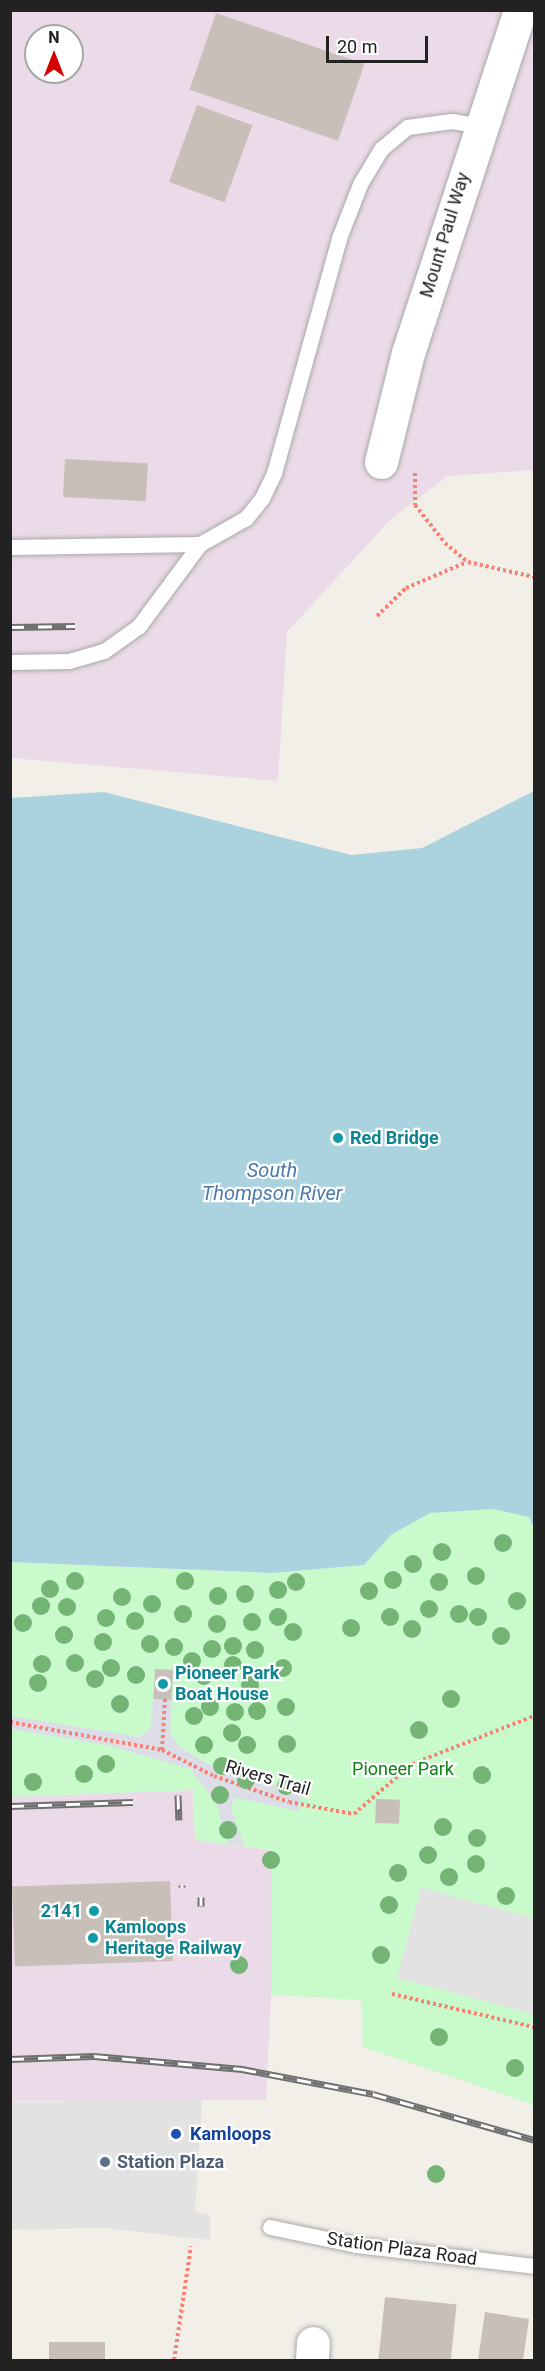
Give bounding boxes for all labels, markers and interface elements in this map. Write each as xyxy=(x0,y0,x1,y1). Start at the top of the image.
north arrow xyxy=(24,24,84,84)
scale bar xyxy=(329,24,431,62)
text: N xyxy=(48,28,60,47)
text: 20 m xyxy=(337,36,377,57)
street label: Mount Paul Way xyxy=(416,170,474,300)
place label: Red Bridge xyxy=(350,1127,439,1149)
marker: Red Bridge xyxy=(331,1131,345,1145)
water label: South Thompson River xyxy=(202,1159,342,1206)
place label: Pioneer Park Boat House xyxy=(175,1663,279,1706)
marker: Pioneer Park Boat House xyxy=(156,1677,170,1691)
street label: Rivers Trail xyxy=(223,1756,313,1800)
park label: Pioneer Park xyxy=(352,1758,454,1780)
place label: 2141 xyxy=(41,1900,82,1922)
marker: 2141 xyxy=(87,1904,101,1918)
place label: Kamloops Heritage Railway xyxy=(105,1917,241,1960)
marker: Kamloops Heritage Railway xyxy=(86,1931,100,1945)
place label: Kamloops xyxy=(190,2123,271,2145)
marker: Kamloops xyxy=(167,2125,185,2143)
place label: Station Plaza xyxy=(117,2151,224,2173)
marker: Station Plaza xyxy=(98,2155,112,2169)
street label: Station Plaza Road xyxy=(326,2228,478,2270)

